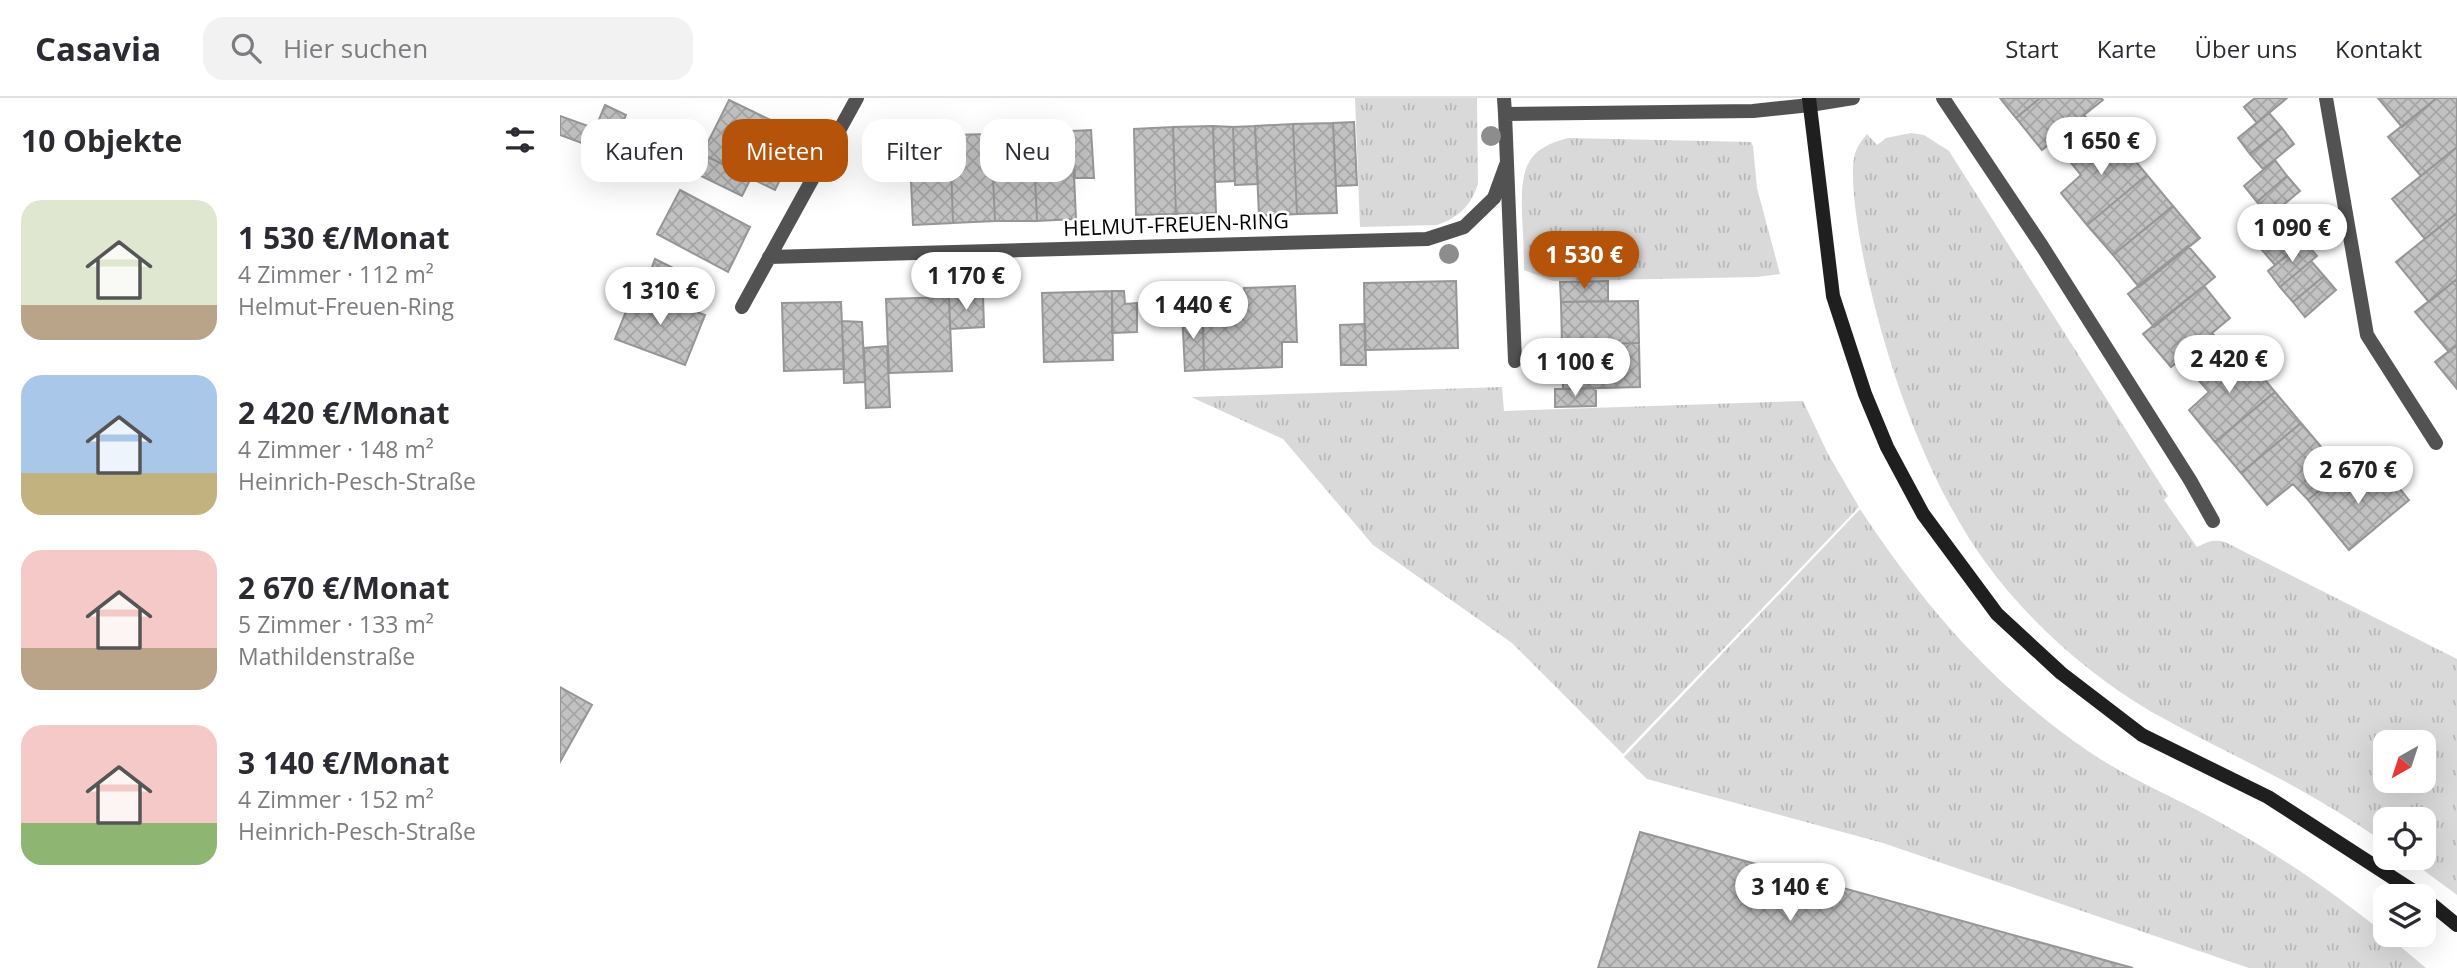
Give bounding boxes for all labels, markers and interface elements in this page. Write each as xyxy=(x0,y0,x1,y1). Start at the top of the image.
search box xyxy=(203,17,693,80)
text: Casavia xyxy=(35,26,161,71)
icon: search xyxy=(227,29,265,67)
text: Hier suchen xyxy=(283,30,428,66)
text: Start xyxy=(2005,32,2059,65)
text: Karte xyxy=(2097,32,2157,65)
text: Über uns xyxy=(2195,32,2297,65)
text: Kontakt xyxy=(2335,32,2422,65)
pin: 1 650 € xyxy=(2036,118,2166,177)
chip: Kaufen xyxy=(581,119,708,182)
chip: Mieten xyxy=(722,119,848,182)
chip: Filter xyxy=(862,119,966,182)
chip: Neu xyxy=(980,119,1075,182)
text: 10 Objekte xyxy=(21,120,182,161)
icon: filters xyxy=(501,121,539,159)
text: 1 650 € xyxy=(2062,124,2140,156)
pin: 1 090 € xyxy=(2227,204,2357,264)
street label: HELMUT-FREUEN-RING xyxy=(1063,206,1289,242)
text: 1 090 € xyxy=(2253,211,2331,243)
text: 1 530 €/Monat xyxy=(238,217,449,258)
icon: home xyxy=(77,228,161,312)
pin: 1 530 € xyxy=(1519,232,1649,291)
text: 1 530 € xyxy=(1545,238,1623,270)
pin: 1 170 € xyxy=(901,252,1031,312)
text: 4 Zimmer · 112 m² xyxy=(238,258,434,290)
text: 1 170 € xyxy=(927,259,1005,291)
pin: 1 310 € xyxy=(595,268,725,327)
text: 1 310 € xyxy=(621,274,699,306)
pin: 1 440 € xyxy=(1128,282,1258,341)
text: 1 440 € xyxy=(1154,288,1232,320)
text: Helmut-Freuen-Ring xyxy=(238,290,454,322)
pin: 2 420 € xyxy=(2164,336,2294,395)
pin: 1 100 € xyxy=(1510,338,1640,398)
text: 2 420 € xyxy=(2190,342,2268,374)
text: 1 100 € xyxy=(1536,345,1614,377)
text: 2 420 €/Monat xyxy=(238,392,449,433)
icon: home xyxy=(77,403,161,487)
text: 4 Zimmer · 148 m² xyxy=(238,433,434,465)
pin: 2 670 € xyxy=(2293,446,2423,506)
text: 2 670 € xyxy=(2319,453,2397,485)
text: Heinrich-Pesch-Straße xyxy=(238,465,476,497)
text: 2 670 €/Monat xyxy=(238,567,449,608)
icon: home xyxy=(77,578,161,662)
text: 5 Zimmer · 133 m² xyxy=(238,608,434,640)
text: Mathildenstraße xyxy=(238,640,415,672)
north arrow xyxy=(2373,730,2436,793)
map controls xyxy=(2373,730,2436,947)
text: 3 140 €/Monat xyxy=(238,742,449,783)
icon: home xyxy=(77,753,161,837)
text: 4 Zimmer · 152 m² xyxy=(238,783,434,815)
button: locate xyxy=(2373,807,2436,870)
text: Heinrich-Pesch-Straße xyxy=(238,815,476,847)
pin: 3 140 € xyxy=(1725,864,1855,923)
text: 3 140 € xyxy=(1751,870,1829,902)
button: layers xyxy=(2373,884,2436,947)

